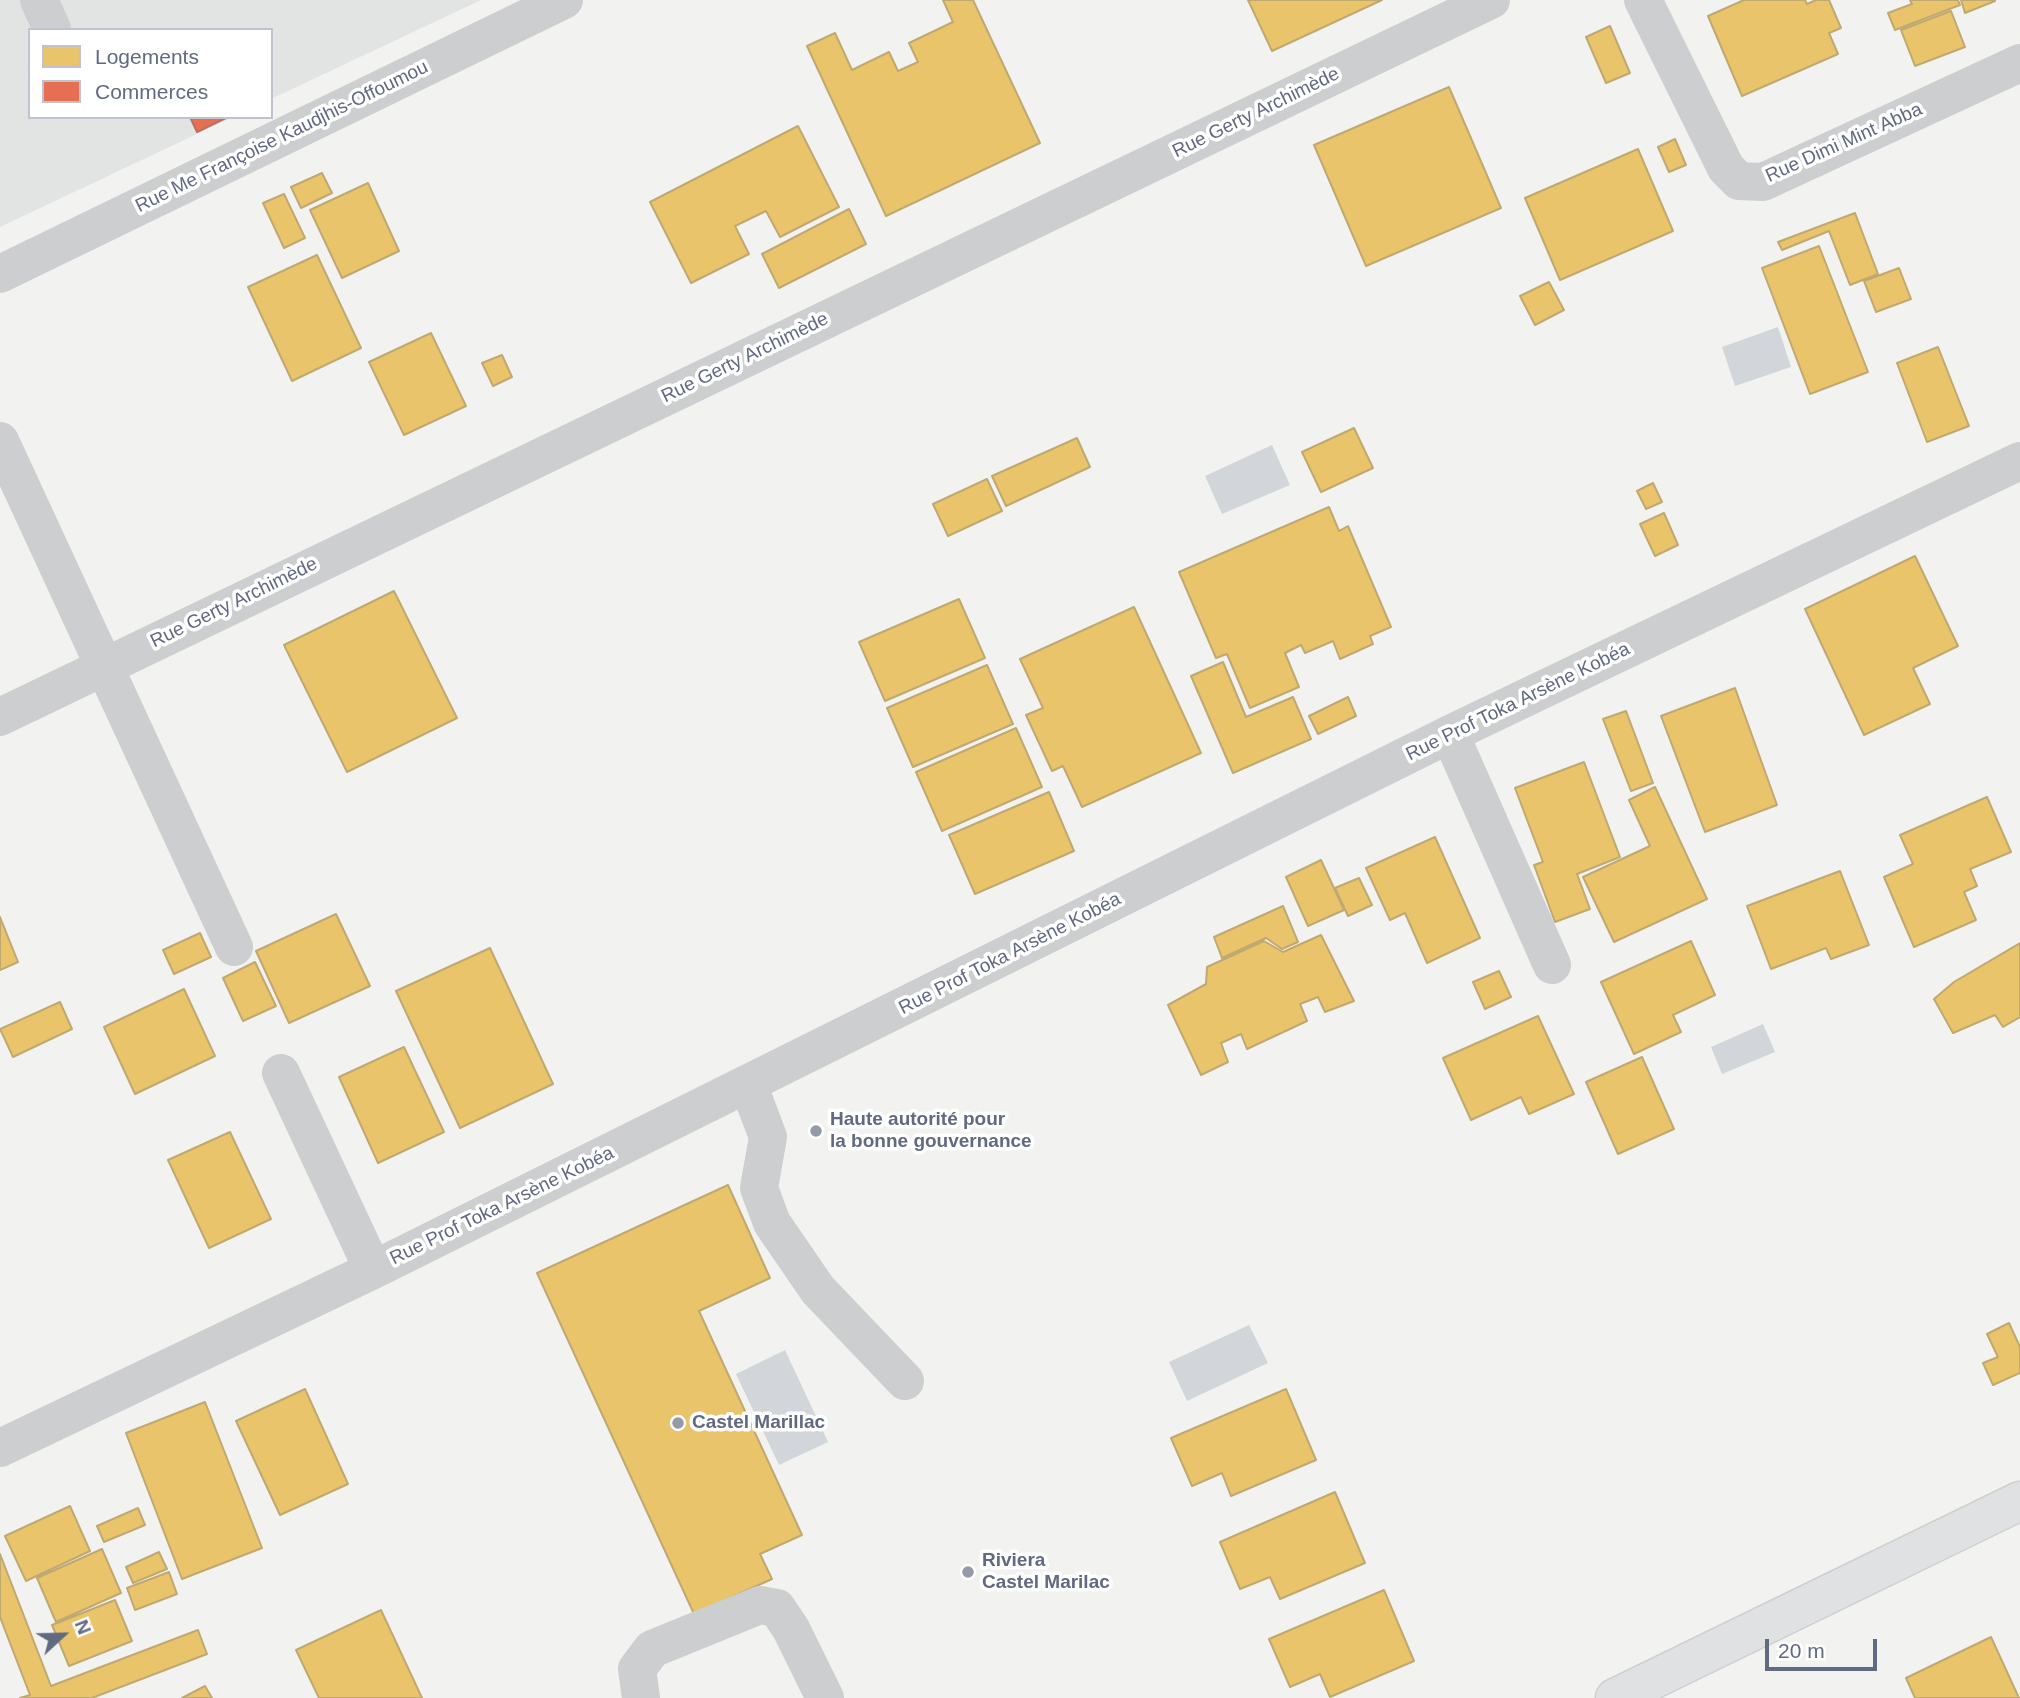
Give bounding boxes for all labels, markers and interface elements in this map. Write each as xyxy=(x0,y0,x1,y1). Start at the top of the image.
legend xyxy=(28,28,273,119)
text: Logements xyxy=(95,45,199,68)
street label: Rue Me Françoise Kaudjhis-Offoumou xyxy=(132,56,432,218)
street label: Rue Gerty Archimède xyxy=(1169,63,1343,163)
text: Commerces xyxy=(95,80,208,103)
street label: Rue Dimi Mint Abba xyxy=(1762,98,1926,188)
street label: Rue Gerty Archimède xyxy=(658,308,832,408)
street label: Rue Gerty Archimède xyxy=(147,553,321,653)
street label: Rue Prof Toka Arsène Kobéa xyxy=(1402,638,1634,766)
street label: Rue Prof Toka Arsène Kobéa xyxy=(895,888,1125,1020)
place label: Haute autorité pour la bonne gouvernance xyxy=(830,1109,1032,1153)
marker: Haute autorité pour la bonne gouvernance xyxy=(808,1123,824,1139)
street label: Rue Prof Toka Arsène Kobéa xyxy=(386,1142,618,1270)
place label: Castel Marillac xyxy=(692,1412,825,1434)
marker: Castel Marillac xyxy=(670,1415,686,1431)
place label: Riviera Castel Marilac xyxy=(982,1550,1110,1594)
marker: Riviera Castel Marilac xyxy=(960,1564,976,1580)
north arrow xyxy=(28,1600,98,1670)
text: N xyxy=(71,1617,95,1637)
scale bar xyxy=(1768,1624,1880,1668)
text: 20 m xyxy=(1778,1639,1825,1662)

